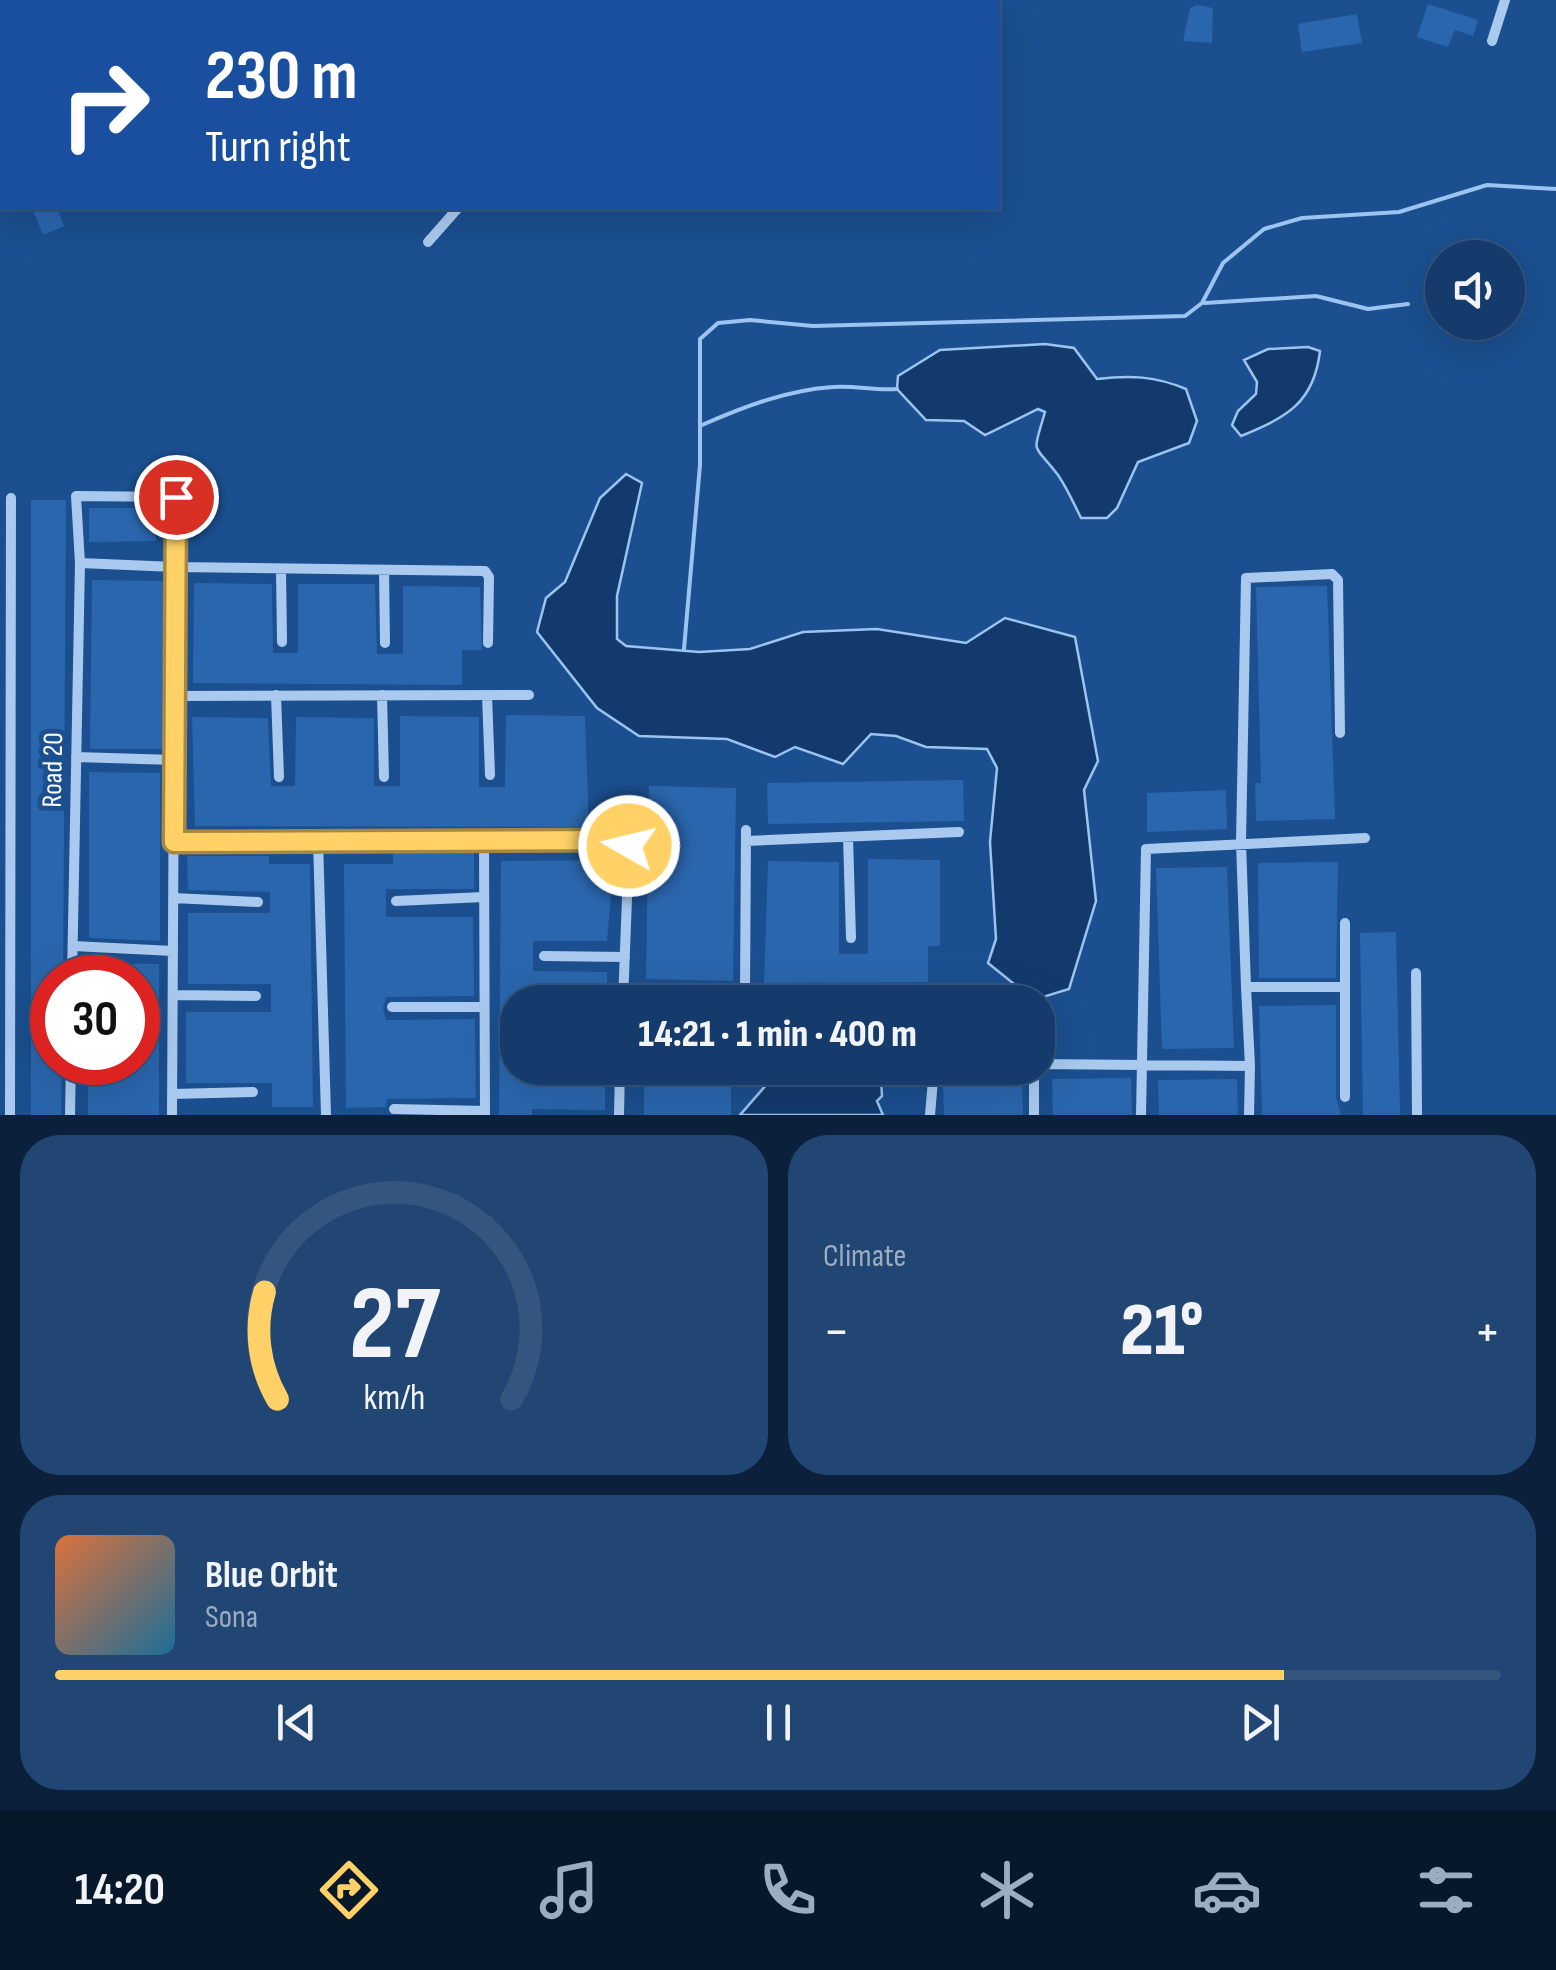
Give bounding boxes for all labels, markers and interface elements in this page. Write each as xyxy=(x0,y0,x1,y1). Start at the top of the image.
text: 230 m xyxy=(205,35,358,119)
icon: right xyxy=(40,40,170,170)
text: Turn right xyxy=(205,120,351,175)
map controls xyxy=(1425,240,1525,340)
button: sound xyxy=(1425,240,1525,340)
pin xyxy=(134,455,219,540)
icon: arrive xyxy=(149,470,204,525)
street label: Road 20 xyxy=(36,732,70,808)
position arrow xyxy=(577,794,681,898)
speed limit sign: 30 xyxy=(30,955,160,1085)
text: 14:21 · 1 min · 400 m xyxy=(638,1012,917,1057)
text: Climate xyxy=(823,1237,906,1276)
text: 27 xyxy=(349,1263,440,1388)
text: 21° xyxy=(1120,1286,1204,1377)
text: − xyxy=(823,1299,850,1366)
text: + xyxy=(1474,1299,1501,1366)
text: km/h xyxy=(363,1377,425,1420)
text: Blue Orbit xyxy=(205,1553,338,1598)
text: Sona xyxy=(205,1598,258,1637)
icon: previous xyxy=(269,1695,324,1750)
icon: pause xyxy=(751,1695,806,1750)
icon: next xyxy=(1233,1695,1288,1750)
icon: directions xyxy=(314,1855,384,1925)
icon: music xyxy=(534,1855,604,1925)
icon: phone xyxy=(753,1855,823,1925)
icon: climate xyxy=(972,1855,1042,1925)
icon: car xyxy=(1192,1855,1262,1925)
icon: filters xyxy=(1411,1855,1481,1925)
text: 14:20 xyxy=(75,1863,165,1918)

